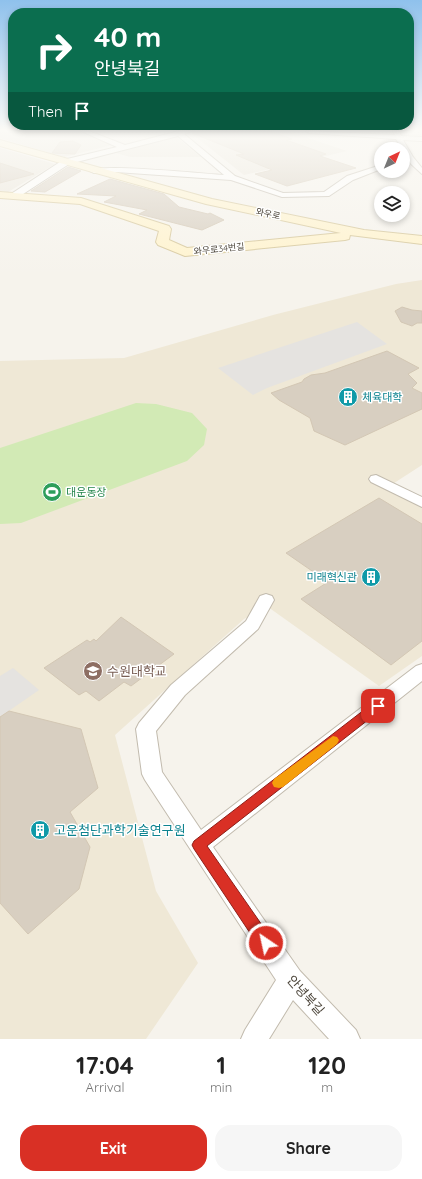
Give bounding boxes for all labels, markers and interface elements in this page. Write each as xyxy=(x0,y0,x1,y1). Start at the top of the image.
text: 40 m xyxy=(94,19,161,54)
icon: right xyxy=(28,24,80,76)
text: 안녕북길 xyxy=(94,57,160,80)
icon: arrive xyxy=(71,100,93,122)
text: Then xyxy=(28,102,63,121)
north arrow xyxy=(374,142,410,178)
map controls xyxy=(374,142,410,222)
button: layers xyxy=(374,186,410,222)
street label: 와우로 xyxy=(255,206,281,221)
street label: 와우로34번길 xyxy=(193,240,245,257)
building icon: 체육대학 xyxy=(337,386,359,408)
place label: 체육대학 xyxy=(362,390,402,404)
sports icon: 대운동장 xyxy=(41,481,63,503)
place label: 대운동장 xyxy=(66,485,106,499)
building icon: 미래혁신관 xyxy=(360,566,382,588)
place label: 미래혁신관 xyxy=(306,570,357,584)
school or university icon: 수원대학교 xyxy=(82,660,104,682)
place label: 수원대학교 xyxy=(107,663,167,679)
pin xyxy=(361,689,395,723)
icon: arrive xyxy=(367,695,389,717)
building icon: 고운첨단과학기술연구원 xyxy=(29,819,51,841)
place label: 고운첨단과학기술연구원 xyxy=(54,822,186,838)
position arrow xyxy=(245,922,287,964)
street label: 안녕북길 xyxy=(284,972,328,1018)
text: 17:04 xyxy=(76,1050,134,1080)
text: 1 xyxy=(216,1050,226,1080)
text: 120 xyxy=(308,1050,346,1080)
text: Arrival xyxy=(86,1079,124,1095)
text: min xyxy=(210,1079,232,1095)
text: m xyxy=(321,1079,333,1095)
button: Exit xyxy=(20,1125,207,1171)
button: Share xyxy=(215,1125,402,1171)

